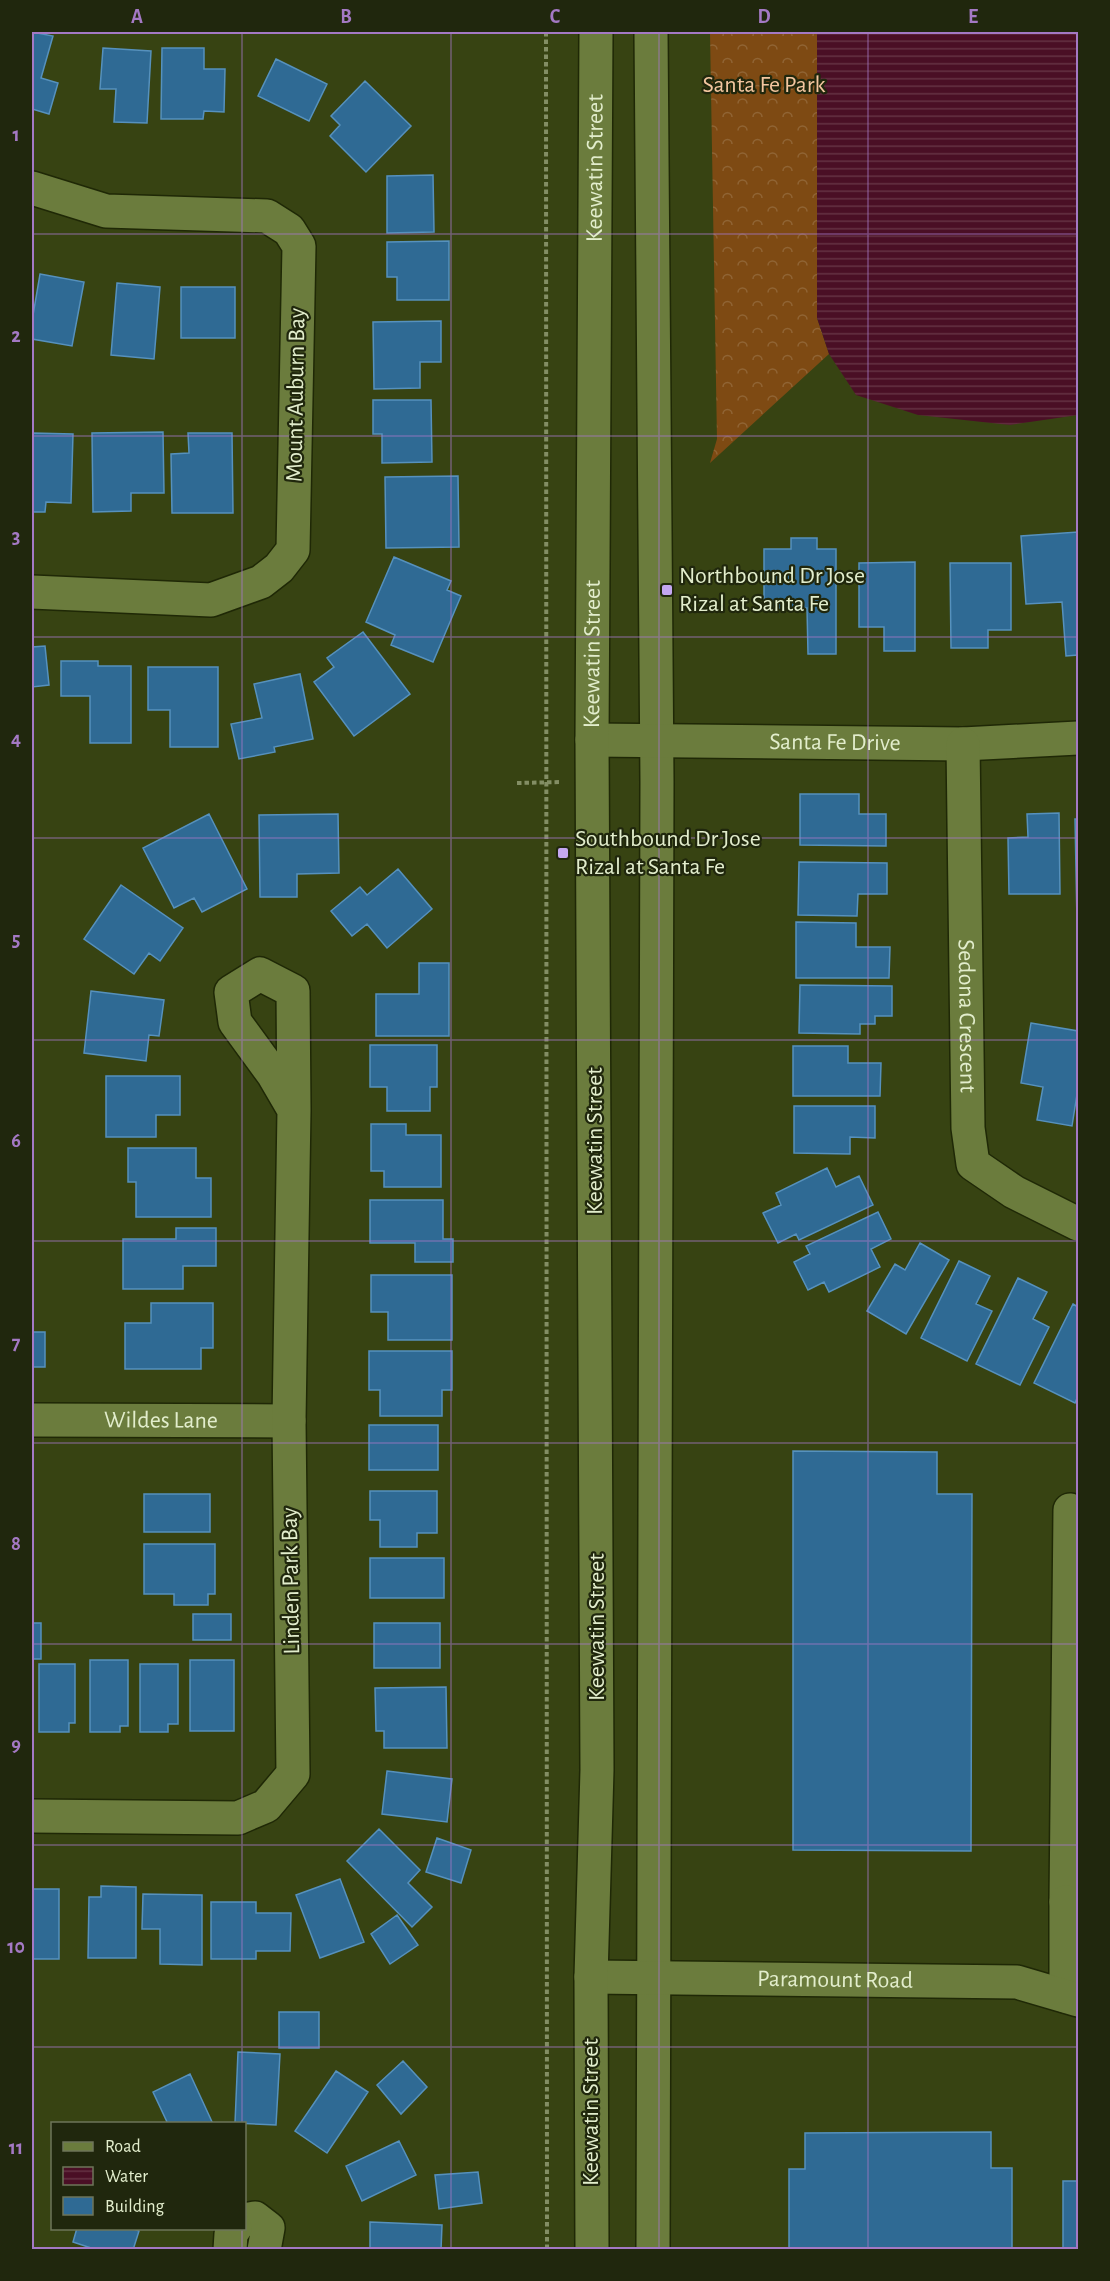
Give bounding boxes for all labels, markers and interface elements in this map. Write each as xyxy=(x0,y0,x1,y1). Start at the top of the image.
text: A xyxy=(131,7,143,27)
text: B xyxy=(340,7,352,27)
text: C xyxy=(550,7,561,27)
text: D xyxy=(757,7,771,27)
text: E xyxy=(968,7,978,27)
park label: Santa Fe Park xyxy=(703,73,825,97)
street label: Keewatin Street xyxy=(583,94,608,242)
text: 1 xyxy=(12,125,20,145)
street label: Mount Auburn Bay xyxy=(282,308,310,482)
text: 2 xyxy=(11,326,21,346)
text: 3 xyxy=(12,527,20,547)
place label: Northbound Dr Jose Rizal at Santa Fe xyxy=(679,564,865,616)
street label: Keewatin Street xyxy=(580,580,605,728)
marker: Northbound Dr Jose Rizal at Santa Fe xyxy=(660,583,674,597)
text: 4 xyxy=(11,729,21,749)
street label: Santa Fe Drive xyxy=(769,730,901,755)
place label: Southbound Dr Jose Rizal at Santa Fe xyxy=(575,827,761,879)
marker: Southbound Dr Jose Rizal at Santa Fe xyxy=(556,846,570,860)
text: 5 xyxy=(12,930,20,950)
street label: Sedona Crescent xyxy=(954,939,980,1093)
street label: Keewatin Street xyxy=(583,1067,607,1215)
text: 6 xyxy=(11,1131,21,1151)
text: 7 xyxy=(12,1333,21,1353)
street label: Wildes Lane xyxy=(104,1408,218,1433)
street label: Linden Park Bay xyxy=(278,1507,304,1655)
text: 8 xyxy=(11,1534,21,1554)
street label: Keewatin Street xyxy=(585,1553,609,1701)
text: 9 xyxy=(11,1735,21,1755)
text: 10 xyxy=(7,1937,25,1957)
street label: Paramount Road xyxy=(757,1967,913,1993)
street label: Keewatin Street xyxy=(579,2038,603,2186)
legend xyxy=(51,2122,246,2230)
text: 11 xyxy=(9,2138,23,2158)
text: Road xyxy=(105,2138,141,2156)
text: Water xyxy=(105,2168,148,2186)
text: Building xyxy=(105,2198,165,2216)

